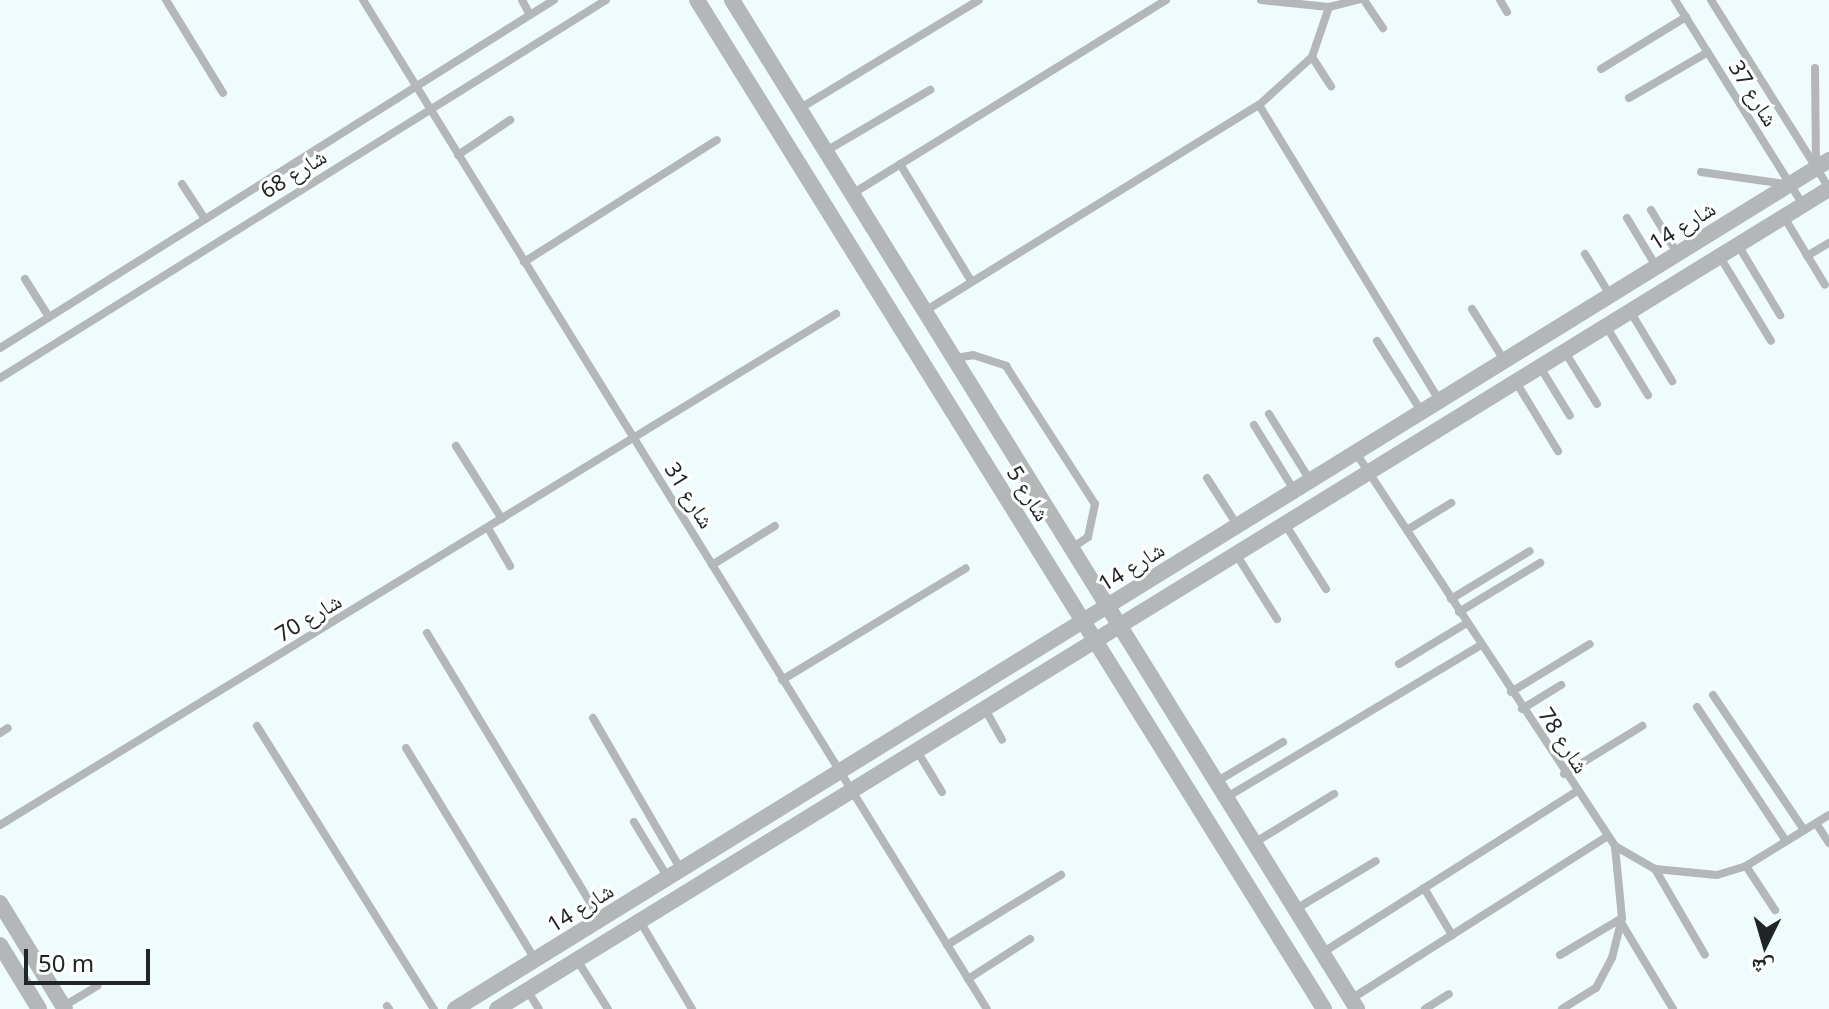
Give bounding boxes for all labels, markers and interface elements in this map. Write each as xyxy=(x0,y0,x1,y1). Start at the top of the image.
street label: شارع 37 xyxy=(1724,55,1784,131)
street label: شارع 68 xyxy=(255,143,331,203)
street label: شارع 14 xyxy=(1644,195,1720,255)
street label: شارع 31 xyxy=(660,457,720,533)
street label: شارع 5 xyxy=(1002,461,1056,525)
street label: شارع 14 xyxy=(1093,536,1169,596)
street label: شارع 70 xyxy=(270,587,346,647)
street label: شارع 78 xyxy=(1533,702,1595,778)
street label: شارع 14 xyxy=(542,877,618,937)
north arrow xyxy=(1725,905,1805,985)
scale bar xyxy=(28,933,154,983)
text: 50 m xyxy=(38,946,94,979)
text: ش xyxy=(1750,953,1776,985)

